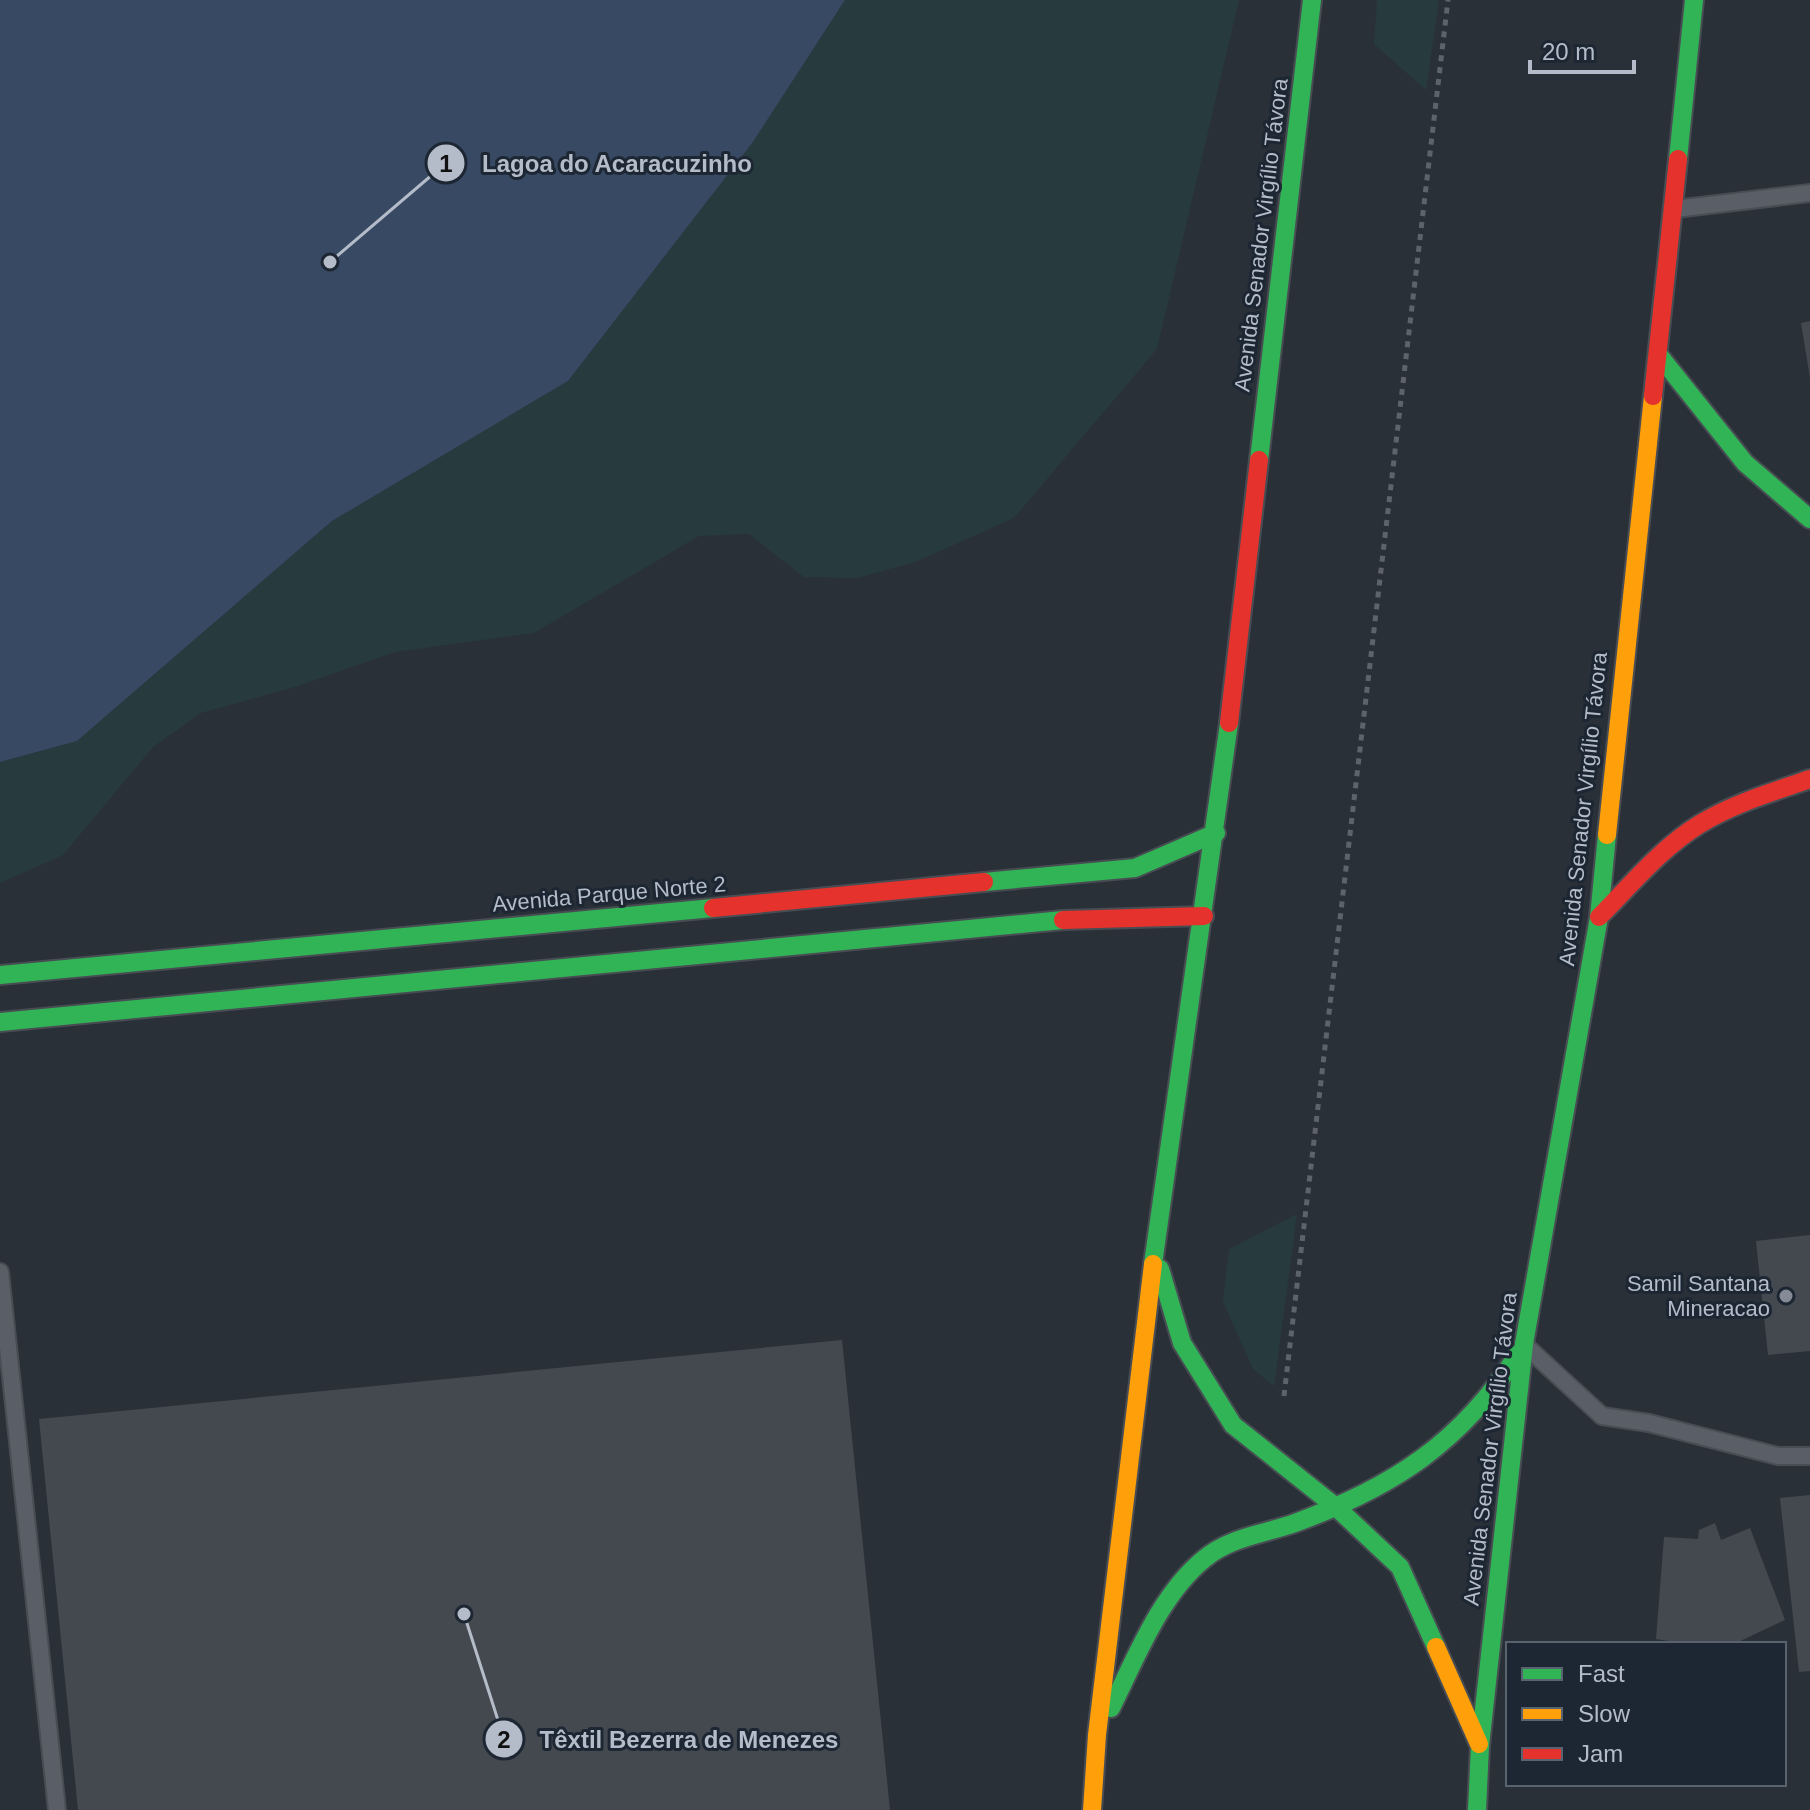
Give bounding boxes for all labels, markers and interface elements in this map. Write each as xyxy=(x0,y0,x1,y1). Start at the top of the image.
scale bar xyxy=(1530,24,1634,74)
text: 20 m xyxy=(1542,38,1595,65)
street label: Avenida Senador Virgílio Távora xyxy=(1229,76,1293,393)
callout: Lagoa do Acaracuzinho xyxy=(426,139,768,187)
text: 1 xyxy=(439,150,453,177)
text: Lagoa do Acaracuzinho xyxy=(482,150,752,177)
street label: Avenida Senador Virgílio Távora xyxy=(1554,650,1612,967)
street label: Avenida Parque Norte 2 xyxy=(491,871,727,917)
place label: Samil Santana Mineracao xyxy=(1627,1271,1771,1321)
marker: Samil Santana Mineracao xyxy=(1777,1287,1795,1305)
street label: Avenida Senador Virgílio Távora xyxy=(1458,1290,1522,1607)
legend xyxy=(1506,1642,1786,1786)
text: Fast xyxy=(1578,1660,1625,1687)
text: Slow xyxy=(1578,1700,1631,1727)
callout: Têxtil Bezerra de Menezes xyxy=(484,1715,855,1763)
text: 2 xyxy=(497,1726,511,1753)
text: Têxtil Bezerra de Menezes xyxy=(540,1726,838,1753)
text: Jam xyxy=(1578,1740,1623,1767)

